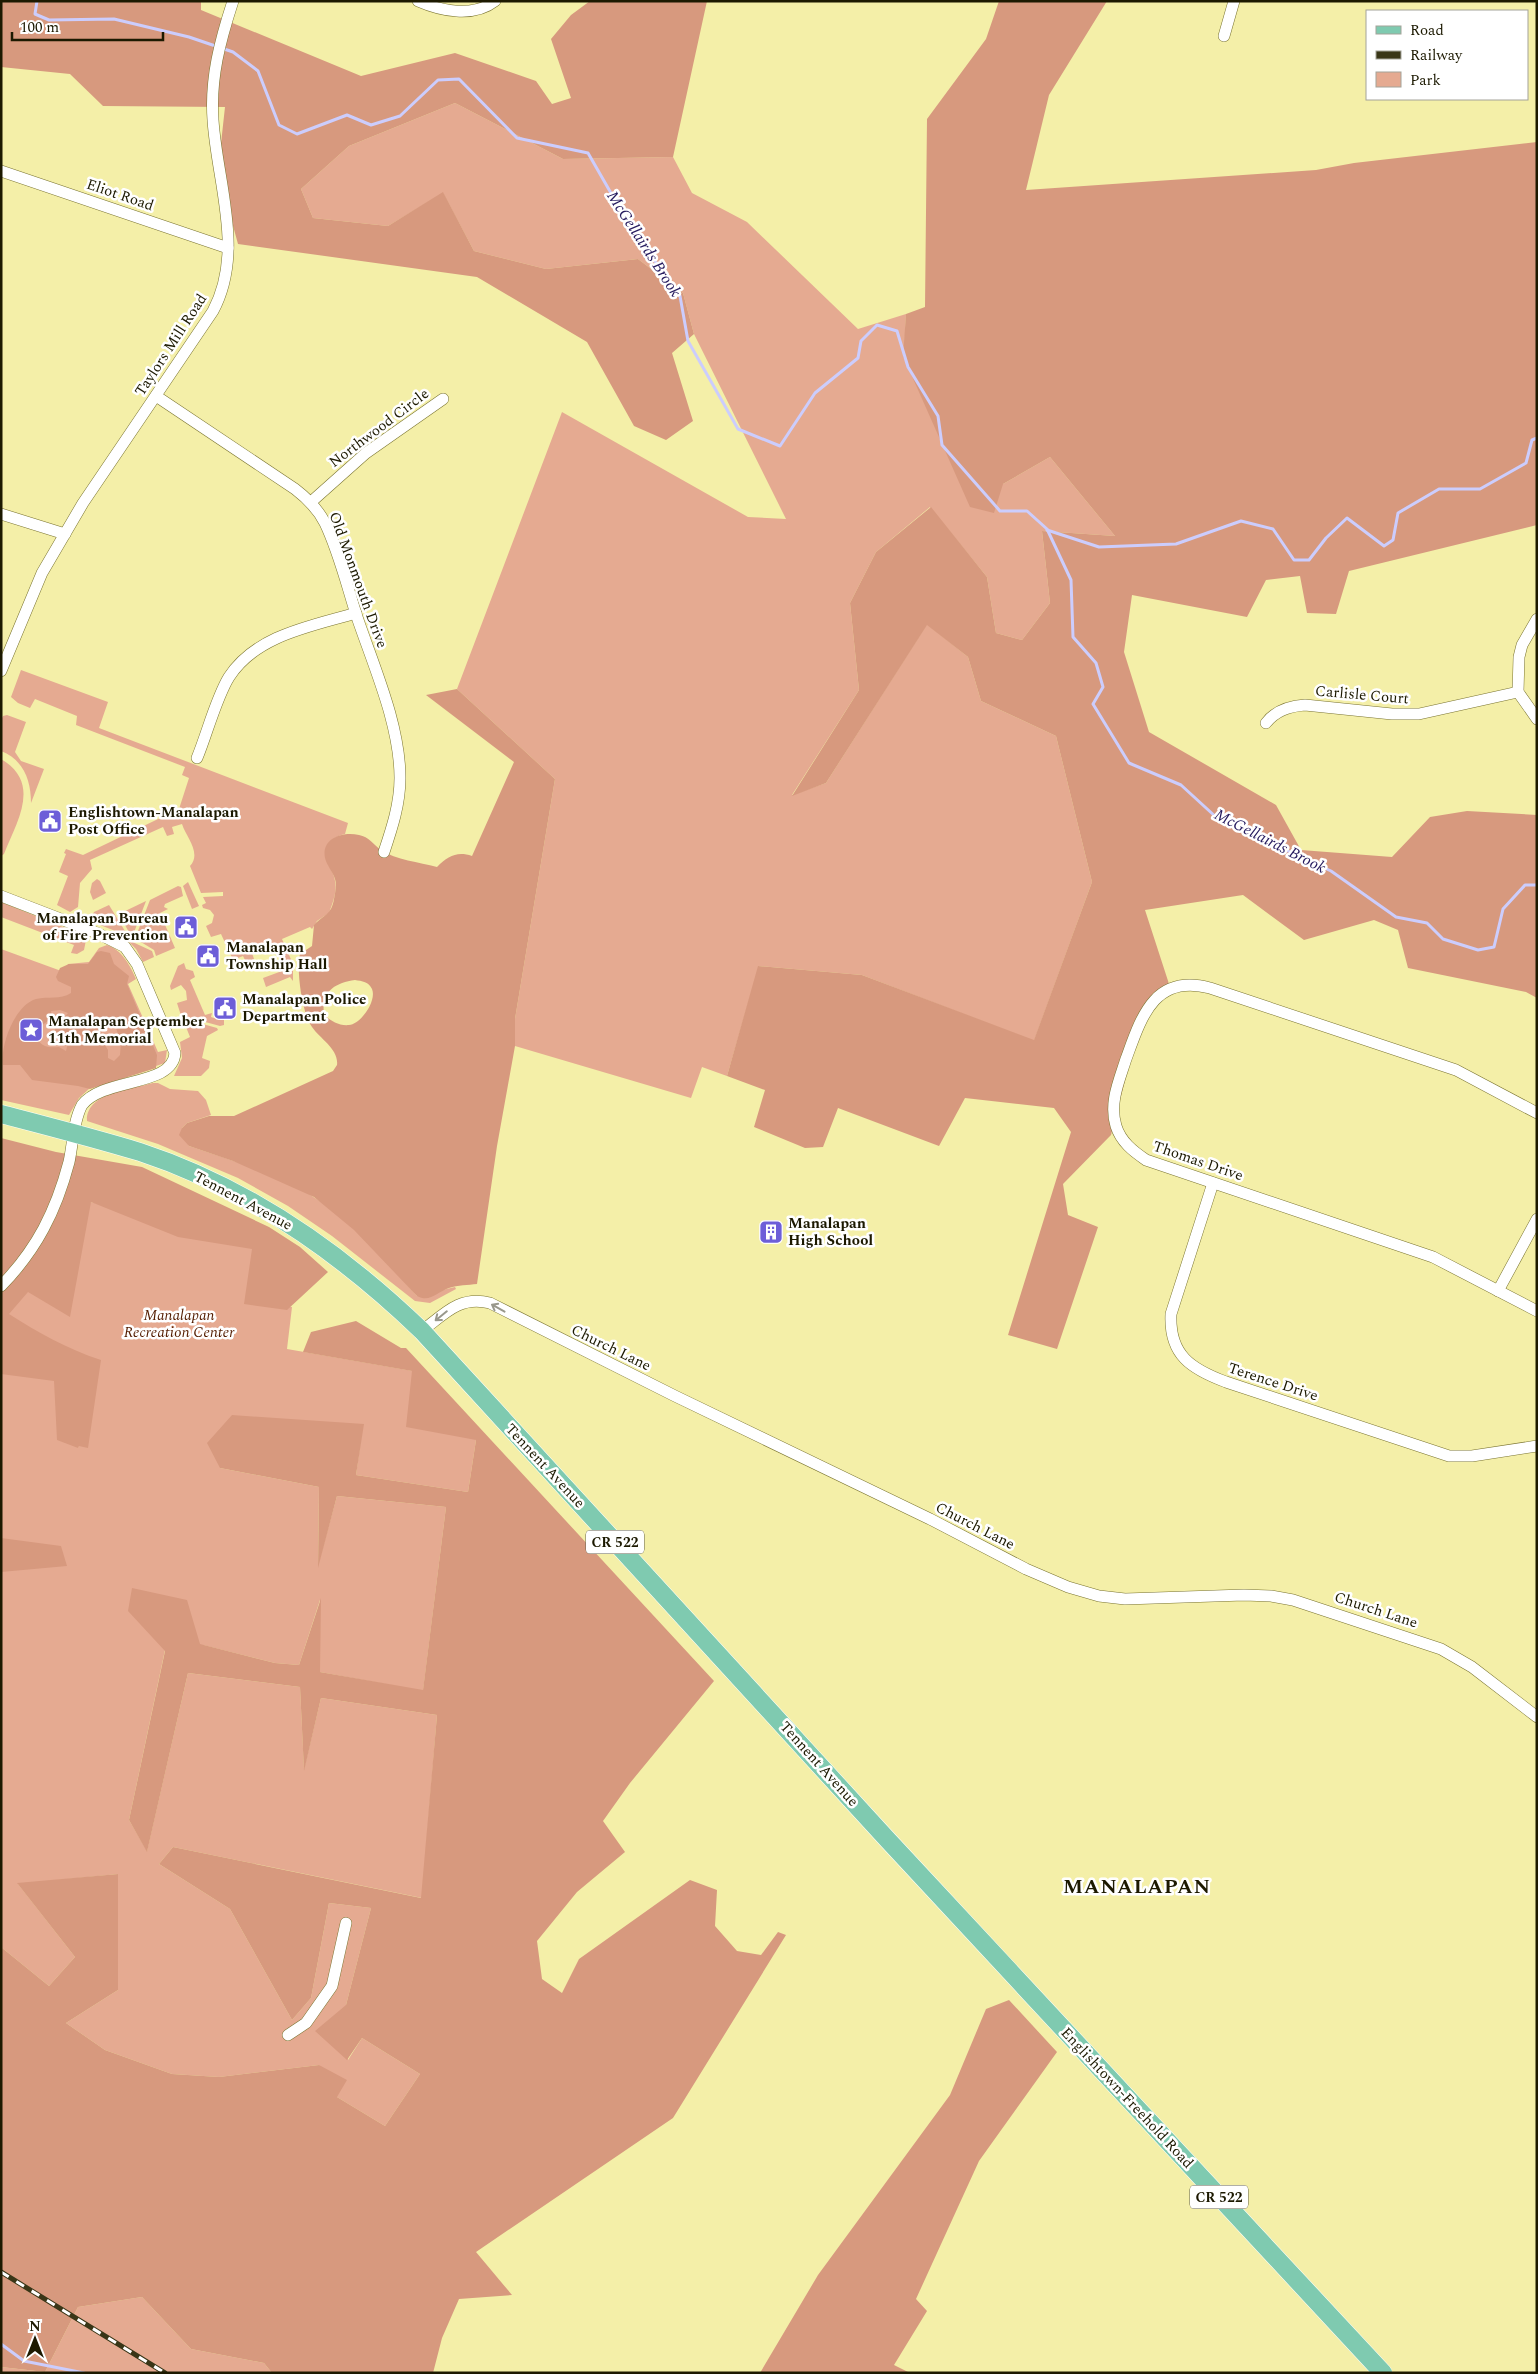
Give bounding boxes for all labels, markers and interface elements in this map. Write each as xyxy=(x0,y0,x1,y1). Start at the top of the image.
scale bar xyxy=(12,10,164,42)
legend xyxy=(1366,10,1528,100)
text: 100 m xyxy=(20,16,59,39)
text: Road xyxy=(1410,19,1444,42)
text: Railway xyxy=(1410,44,1463,67)
text: Park xyxy=(1410,69,1441,92)
street label: Eliot Road xyxy=(83,173,157,217)
water label: McGellairds Brook xyxy=(601,186,688,302)
street label: Taylors Mill Road xyxy=(129,289,213,401)
street label: Northwood Circle xyxy=(324,383,434,473)
street label: Old Monmouth Drive xyxy=(323,508,393,652)
street label: Carlisle Court xyxy=(1314,679,1410,711)
place label: Englishtown-Manalapan Post Office xyxy=(68,801,239,841)
water label: McGellairds Brook xyxy=(1210,802,1331,880)
public building icon: Englishtown-Manalapan Post Office xyxy=(37,808,63,834)
place label: Manalapan Bureau of Fire Prevention xyxy=(36,907,168,947)
public building icon: Manalapan Bureau of Fire Prevention xyxy=(173,914,199,940)
place label: Manalapan Township Hall xyxy=(226,936,328,976)
public building icon: Manalapan Township Hall xyxy=(195,943,221,969)
place label: Manalapan Police Department xyxy=(242,988,367,1028)
public building icon: Manalapan Police Department xyxy=(212,995,238,1021)
place label: Manalapan September 11th Memorial xyxy=(48,1010,205,1050)
place icon: Manalapan September 11th Memorial xyxy=(18,1017,44,1043)
street label: Thomas Drive xyxy=(1150,1135,1246,1187)
street label: Tennent Avenue xyxy=(190,1165,296,1237)
place label: Manalapan High School xyxy=(788,1212,873,1252)
building icon: Manalapan High School xyxy=(758,1219,784,1245)
one-way arrow xyxy=(491,1303,506,1312)
park label: Manalapan Recreation Center xyxy=(124,1304,235,1344)
one-way arrow xyxy=(434,1310,447,1321)
street label: Church Lane xyxy=(567,1319,655,1377)
street label: Terence Drive xyxy=(1225,1357,1321,1407)
street label: Tennent Avenue xyxy=(500,1418,590,1514)
street label: Church Lane xyxy=(931,1496,1019,1556)
road number: CR 522 xyxy=(586,1530,644,1554)
street label: Church Lane xyxy=(1331,1586,1421,1634)
street label: Tennent Avenue xyxy=(774,1716,864,1812)
district label: MANALAPAN xyxy=(1063,1872,1211,1902)
street label: Englishtown-Freehold Road xyxy=(1055,2022,1199,2174)
road number: CR 522 xyxy=(1190,2186,1248,2208)
north arrow xyxy=(10,2314,60,2364)
text: N xyxy=(29,2316,41,2337)

